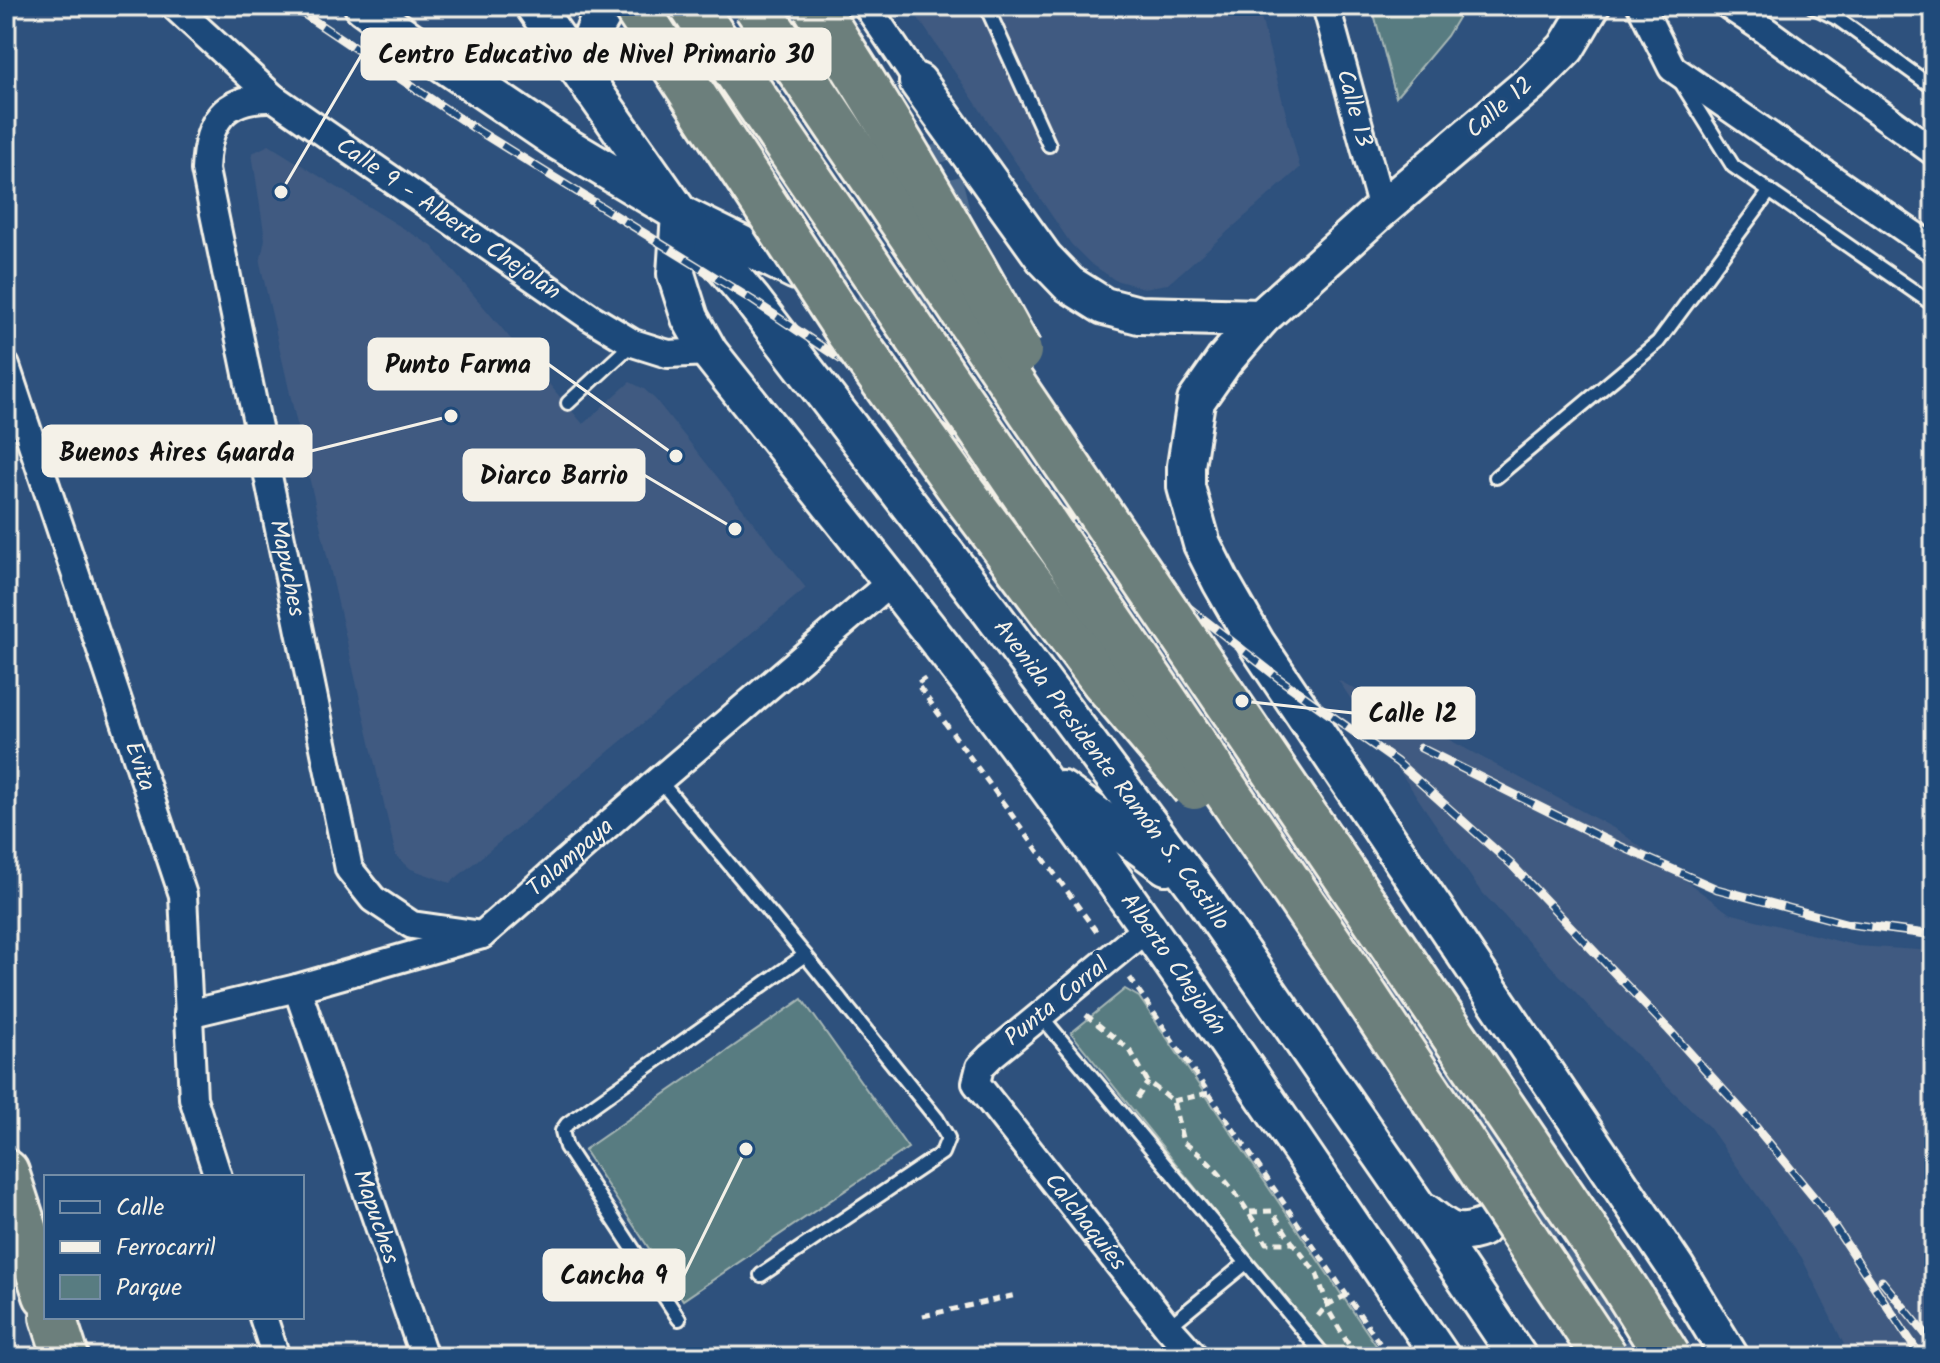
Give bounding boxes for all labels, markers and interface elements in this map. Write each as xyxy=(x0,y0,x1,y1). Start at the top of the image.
callout: Centro Educativo de Nivel Primario 30 xyxy=(362,29,830,79)
text: Centro Educativo de Nivel Primario 30 xyxy=(378,35,814,77)
street label: Calle 13 xyxy=(1325,65,1384,152)
street label: Calle 12 xyxy=(1457,67,1543,149)
street label: Calle 9 - Alberto Chejolán xyxy=(328,127,569,311)
callout: Punto Farma xyxy=(369,339,548,389)
text: Punto Farma xyxy=(385,345,531,387)
callout: Buenos Aires Guarda xyxy=(43,426,311,476)
text: Buenos Aires Guarda xyxy=(59,433,295,475)
callout: Diarco Barrio xyxy=(464,450,644,500)
text: Diarco Barrio xyxy=(480,456,628,498)
street label: Mapuches xyxy=(258,516,316,620)
street label: Avenida Presidente Ramón S. Castillo xyxy=(983,611,1240,939)
callout: Calle 12 xyxy=(1353,688,1474,738)
text: Calle 12 xyxy=(1369,694,1457,736)
street label: Evita xyxy=(113,736,166,796)
street label: Talampaya xyxy=(518,808,623,907)
street label: Alberto Chejolán xyxy=(1110,885,1237,1044)
street label: Punta Corral xyxy=(996,947,1118,1057)
street label: Mapuches xyxy=(341,1164,410,1269)
street label: Calchaquíes xyxy=(1034,1164,1137,1280)
legend xyxy=(44,1175,304,1319)
text: Calle xyxy=(116,1189,164,1228)
text: Ferrocarril xyxy=(116,1229,216,1268)
callout: Cancha 9 xyxy=(544,1250,684,1300)
text: Cancha 9 xyxy=(560,1256,668,1298)
text: Parque xyxy=(116,1269,182,1308)

